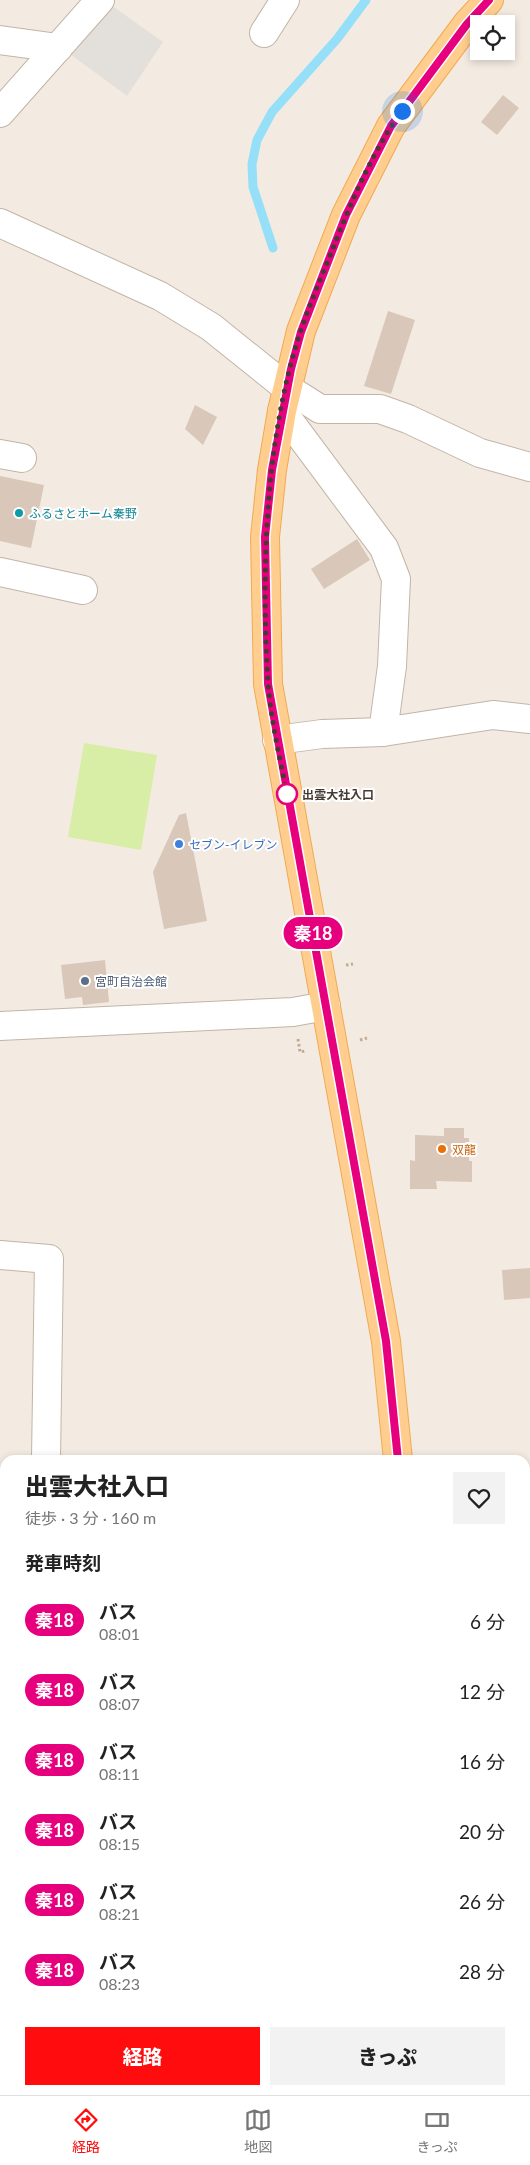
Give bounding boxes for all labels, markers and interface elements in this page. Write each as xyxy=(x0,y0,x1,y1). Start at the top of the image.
map controls xyxy=(470,15,515,60)
button: locate xyxy=(470,15,515,60)
your location xyxy=(390,99,415,124)
place label: ふるさとホーム秦野 xyxy=(29,506,137,521)
marker: ふるさとホーム秦野 xyxy=(13,507,25,519)
marker: 出雲大社入口 xyxy=(276,783,298,805)
place label: 出雲大社入口 xyxy=(302,787,374,802)
place label: セブン-イレブン xyxy=(189,837,277,852)
marker: セブン-イレブン xyxy=(173,838,185,850)
line badge: 秦18 xyxy=(284,917,342,949)
text: 秦18 xyxy=(294,922,332,944)
place label: 宮町自治会館 xyxy=(95,974,167,989)
marker: 宮町自治会館 xyxy=(79,975,91,987)
place label: 双龍 xyxy=(452,1142,476,1157)
marker: 双龍 xyxy=(436,1143,448,1155)
text: 出雲大社入口 xyxy=(25,1471,169,1500)
button: heart xyxy=(453,1472,505,1524)
text: 徒歩 · 3 分 · 160 m xyxy=(25,1508,156,1527)
text: 発車時刻 xyxy=(25,1551,101,1574)
text: バス xyxy=(99,1600,137,1623)
text: 秦18 xyxy=(35,1609,74,1631)
text: 6 分 xyxy=(470,1610,505,1633)
text: 08:01 xyxy=(99,1624,140,1643)
text: バス xyxy=(99,1670,137,1693)
text: 秦18 xyxy=(35,1679,74,1701)
text: 12 分 xyxy=(459,1680,505,1703)
text: 08:07 xyxy=(99,1694,140,1713)
text: バス xyxy=(99,1740,137,1763)
text: 秦18 xyxy=(35,1749,74,1771)
text: 16 分 xyxy=(459,1750,505,1773)
text: 08:11 xyxy=(99,1764,140,1783)
text: バス xyxy=(99,1810,137,1833)
text: 秦18 xyxy=(35,1819,74,1841)
text: 20 分 xyxy=(459,1820,505,1843)
text: 08:15 xyxy=(99,1834,140,1853)
text: バス xyxy=(99,1880,137,1903)
text: 秦18 xyxy=(35,1889,74,1911)
text: 26 分 xyxy=(459,1890,505,1913)
text: 08:21 xyxy=(99,1904,140,1923)
text: バス xyxy=(99,1950,137,1973)
text: 秦18 xyxy=(35,1959,74,1981)
text: 28 分 xyxy=(459,1960,505,1983)
text: 08:23 xyxy=(99,1974,140,1993)
button: 経路 xyxy=(25,2027,260,2085)
button: きっぷ xyxy=(270,2027,505,2085)
tab: 経路 xyxy=(72,2106,100,2156)
tab: 地図 xyxy=(244,2106,272,2156)
tab: きっぷ xyxy=(416,2106,458,2156)

